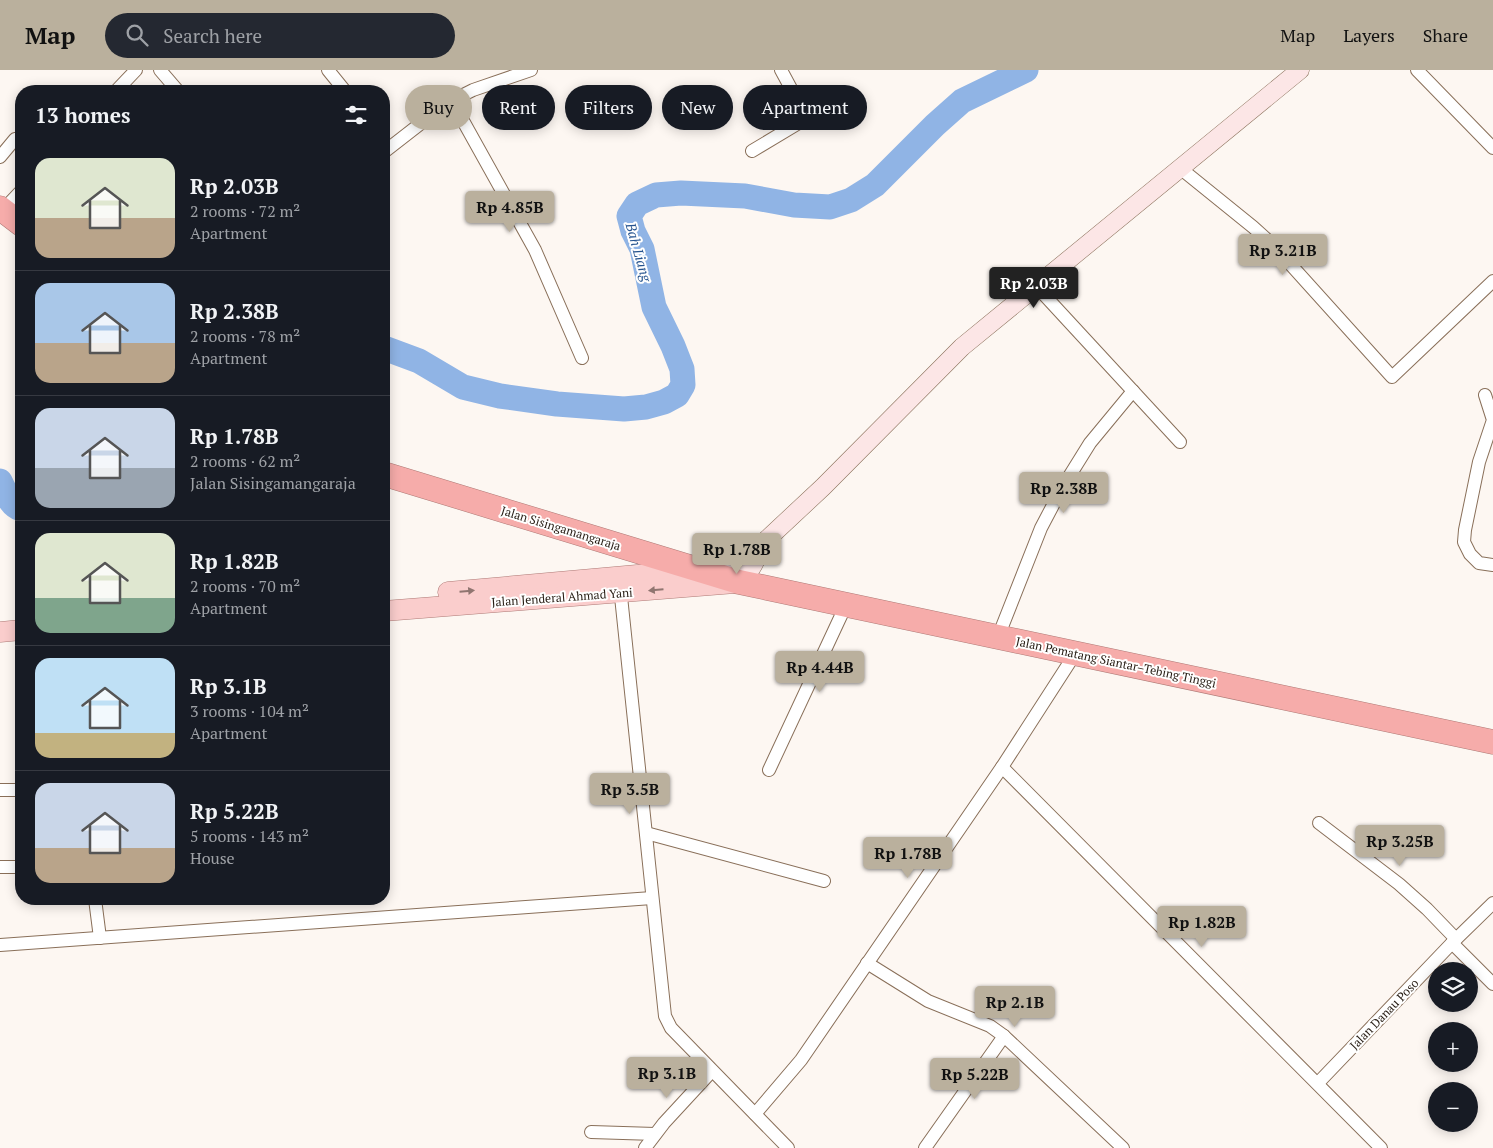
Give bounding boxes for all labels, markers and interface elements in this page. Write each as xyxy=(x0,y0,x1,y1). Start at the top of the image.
search box xyxy=(105,13,455,58)
text: Map xyxy=(25,19,75,51)
icon: search xyxy=(123,21,151,49)
text: Search here xyxy=(163,23,262,48)
text: Map xyxy=(1280,23,1315,47)
text: Layers xyxy=(1343,23,1395,47)
text: Share xyxy=(1423,23,1468,47)
chip: Buy xyxy=(405,85,472,130)
chip: Rent xyxy=(482,85,555,130)
chip: Filters xyxy=(565,85,652,130)
chip: New xyxy=(662,85,733,130)
chip: Apartment xyxy=(743,85,867,130)
text: 13 homes xyxy=(35,101,131,129)
icon: filters xyxy=(342,101,370,129)
text: Rp 2.03B xyxy=(190,172,279,200)
icon: home xyxy=(75,178,135,238)
pin: Rp 4.85B xyxy=(458,190,562,233)
text: Rp 4.85B xyxy=(476,196,544,218)
text: 2 rooms · 72 m² xyxy=(190,200,300,222)
water label: Bah Liang xyxy=(621,219,657,285)
text: Apartment xyxy=(190,222,267,244)
pin: Rp 3.21B xyxy=(1231,234,1335,276)
text: Rp 3.21B xyxy=(1249,239,1317,261)
pin: Rp 2.03B xyxy=(982,266,1086,309)
text: Rp 2.03B xyxy=(1000,272,1068,294)
text: Rp 2.38B xyxy=(190,297,279,325)
icon: home xyxy=(75,303,135,363)
text: 2 rooms · 78 m² xyxy=(190,325,300,347)
text: Apartment xyxy=(190,347,267,369)
text: Rp 1.78B xyxy=(190,422,279,450)
icon: home xyxy=(75,428,135,488)
text: 2 rooms · 62 m² xyxy=(190,450,300,472)
text: Jalan Sisingamangaraja xyxy=(190,472,356,494)
pin: Rp 2.38B xyxy=(1012,472,1116,514)
text: Rp 2.38B xyxy=(1030,477,1098,499)
street label: Jalan Sisingamangaraja xyxy=(499,503,623,553)
pin: Rp 1.78B xyxy=(685,532,789,575)
text: Rp 1.78B xyxy=(703,538,771,560)
text: Rp 1.82B xyxy=(190,547,279,575)
icon: home xyxy=(75,553,135,613)
text: 2 rooms · 70 m² xyxy=(190,575,300,597)
street label: Jalan Jenderal Ahmad Yani xyxy=(491,585,634,609)
one-way arrow xyxy=(459,586,475,594)
one-way arrow xyxy=(647,586,663,594)
text: Apartment xyxy=(190,597,267,619)
street label: Jalan Pematang Siantar–Tebing Tinggi xyxy=(1015,633,1218,691)
pin: Rp 4.44B xyxy=(768,650,872,693)
text: Rp 4.44B xyxy=(786,656,854,678)
text: Rp 3.1B xyxy=(190,672,267,700)
icon: home xyxy=(75,678,135,738)
text: 3 rooms · 104 m² xyxy=(190,700,309,722)
text: Apartment xyxy=(190,722,267,744)
pin: Rp 3.5B xyxy=(584,772,676,815)
text: Rp 3.5B xyxy=(601,778,659,800)
text: Rp 5.22B xyxy=(190,797,279,825)
icon: home xyxy=(75,803,135,863)
pin: Rp 3.25B xyxy=(1348,824,1452,867)
text: 5 rooms · 143 m² xyxy=(190,825,309,847)
text: Rp 3.25B xyxy=(1366,830,1434,852)
pin: Rp 1.78B xyxy=(856,836,960,879)
text: Rp 1.78B xyxy=(874,842,942,864)
text: House xyxy=(190,847,235,869)
pin: Rp 1.82B xyxy=(1150,906,1254,948)
text: Rp 1.82B xyxy=(1168,911,1236,933)
map controls xyxy=(1428,962,1478,1132)
button: layers xyxy=(1428,962,1478,1012)
street label: Jalan Danau Poso xyxy=(1346,975,1422,1053)
pin: Rp 2.1B xyxy=(969,986,1061,1028)
text: Rp 2.1B xyxy=(986,991,1044,1013)
button: + xyxy=(1428,1022,1478,1072)
pin: Rp 3.1B xyxy=(621,1056,713,1099)
pin: Rp 5.22B xyxy=(923,1058,1027,1100)
text: Rp 3.1B xyxy=(638,1062,696,1084)
text: Rp 5.22B xyxy=(941,1063,1009,1085)
button: − xyxy=(1428,1082,1478,1132)

